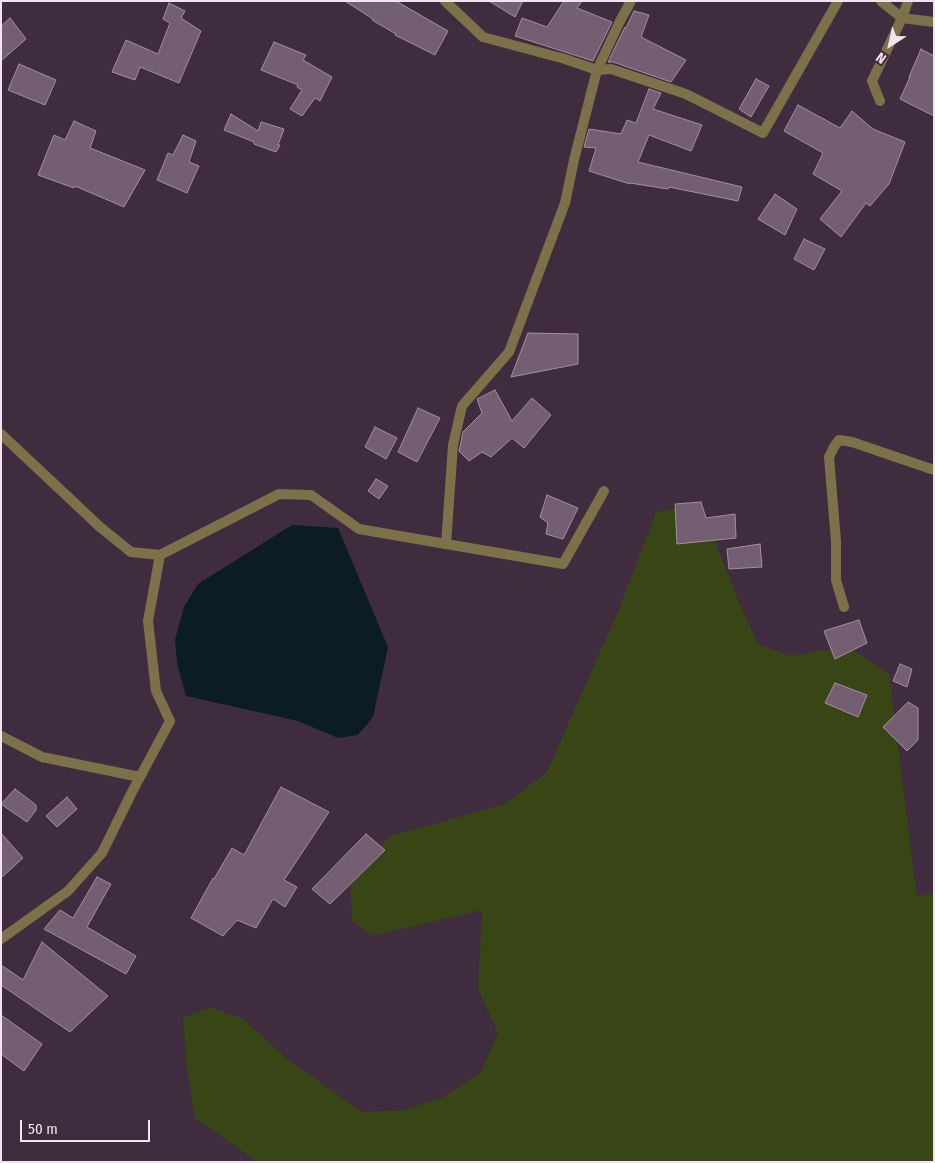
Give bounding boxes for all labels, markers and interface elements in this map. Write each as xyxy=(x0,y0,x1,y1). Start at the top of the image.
north arrow xyxy=(865,20,915,70)
text: N xyxy=(873,48,889,67)
scale bar xyxy=(22,1110,152,1142)
text: 50 m xyxy=(28,1120,58,1138)

